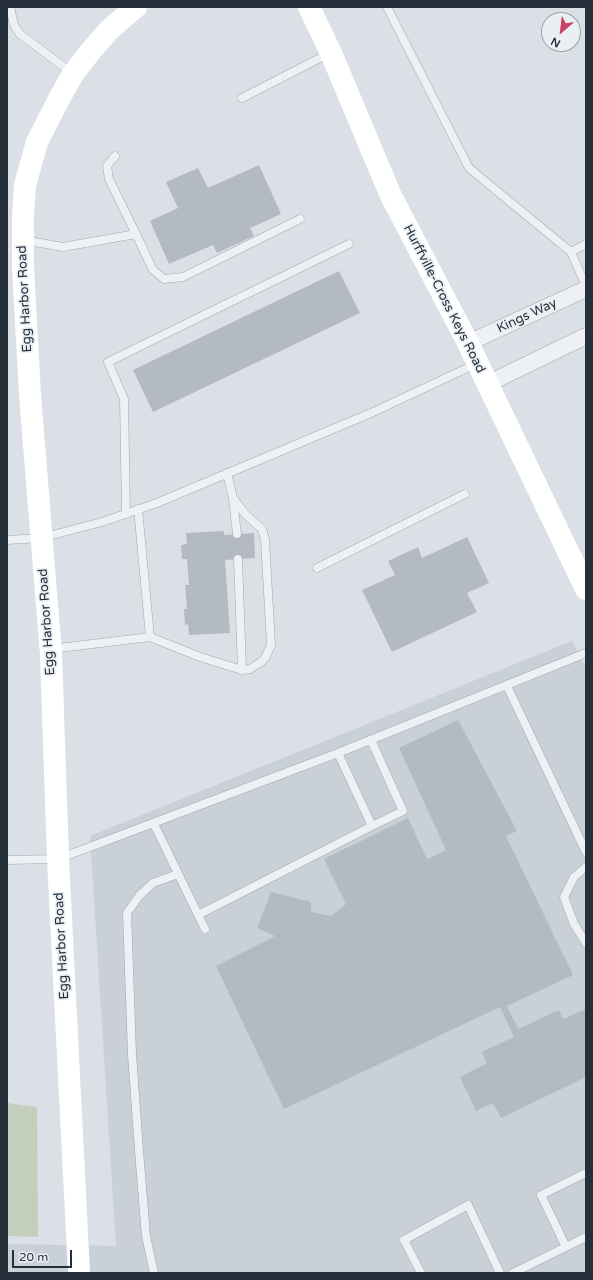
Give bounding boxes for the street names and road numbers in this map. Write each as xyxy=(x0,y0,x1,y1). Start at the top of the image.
street label: Hurffville-Cross Keys Road xyxy=(400,222,488,376)
street label: Egg Harbor Road xyxy=(14,245,36,353)
street label: Kings Way xyxy=(494,295,560,337)
street label: Egg Harbor Road xyxy=(35,568,59,676)
street label: Egg Harbor Road xyxy=(51,892,73,1000)

